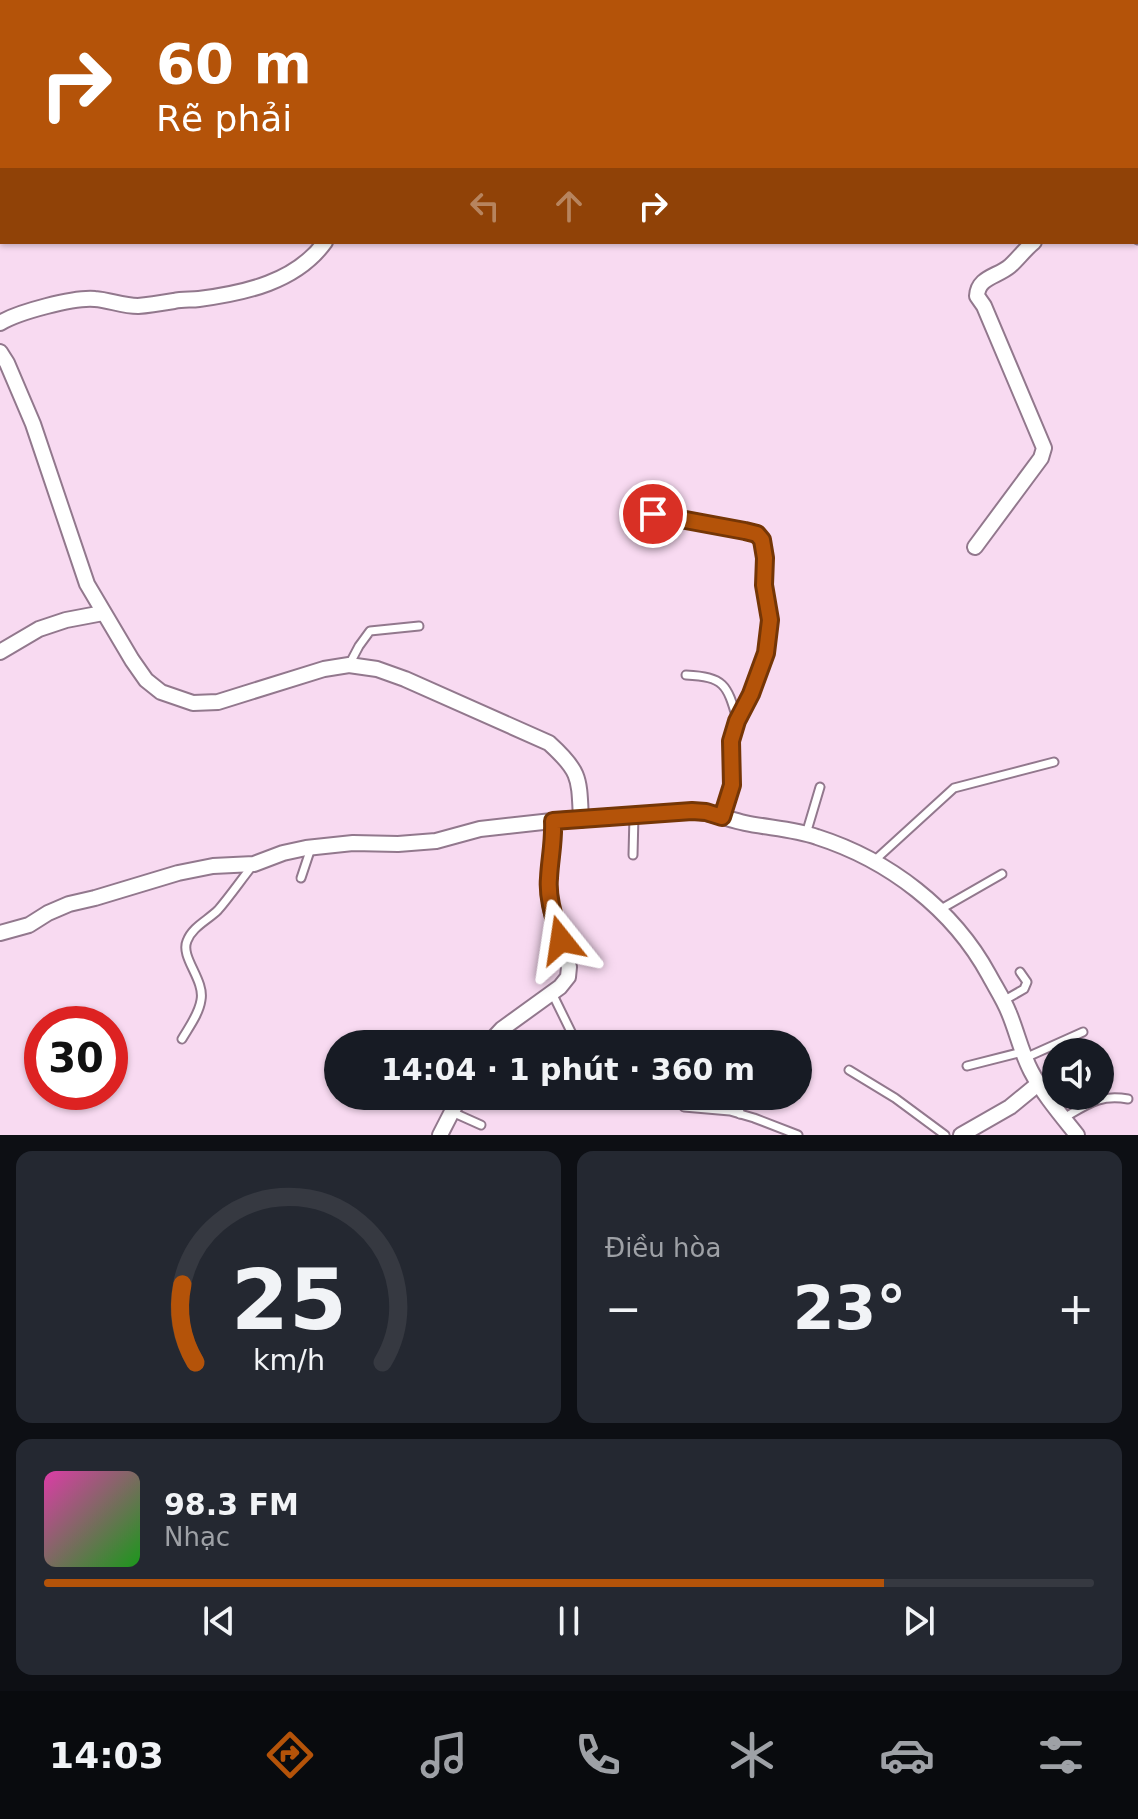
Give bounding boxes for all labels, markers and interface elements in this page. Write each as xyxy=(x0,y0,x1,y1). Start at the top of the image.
text: 60 m xyxy=(156,31,312,96)
icon: right xyxy=(24,32,128,136)
text: Rẽ phải xyxy=(156,98,292,139)
icon: left xyxy=(463,184,507,228)
icon: ahead xyxy=(547,184,591,228)
icon: right xyxy=(631,184,675,228)
pin xyxy=(619,480,687,548)
icon: arrive xyxy=(631,492,675,536)
position arrow xyxy=(519,898,603,982)
speed limit sign: 30 xyxy=(24,1006,128,1110)
map controls xyxy=(1042,1038,1114,1110)
button: sound xyxy=(1042,1038,1114,1110)
text: 14:04 · 1 phút · 360 m xyxy=(381,1052,755,1087)
text: Điều hòa xyxy=(605,1233,721,1263)
text: 25 xyxy=(231,1252,346,1349)
text: 23° xyxy=(793,1273,906,1343)
text: − xyxy=(605,1283,642,1334)
text: + xyxy=(1057,1283,1094,1334)
text: km/h xyxy=(252,1343,325,1377)
text: 98.3 FM xyxy=(164,1487,299,1522)
text: Nhạc xyxy=(164,1522,230,1552)
icon: previous xyxy=(197,1599,241,1643)
icon: pause xyxy=(547,1599,591,1643)
icon: next xyxy=(897,1599,941,1643)
icon: directions xyxy=(262,1727,318,1783)
icon: music xyxy=(416,1727,472,1783)
icon: phone xyxy=(570,1727,626,1783)
icon: climate xyxy=(724,1727,780,1783)
icon: car xyxy=(879,1727,935,1783)
icon: filters xyxy=(1033,1727,1089,1783)
text: 14:03 xyxy=(49,1735,164,1776)

